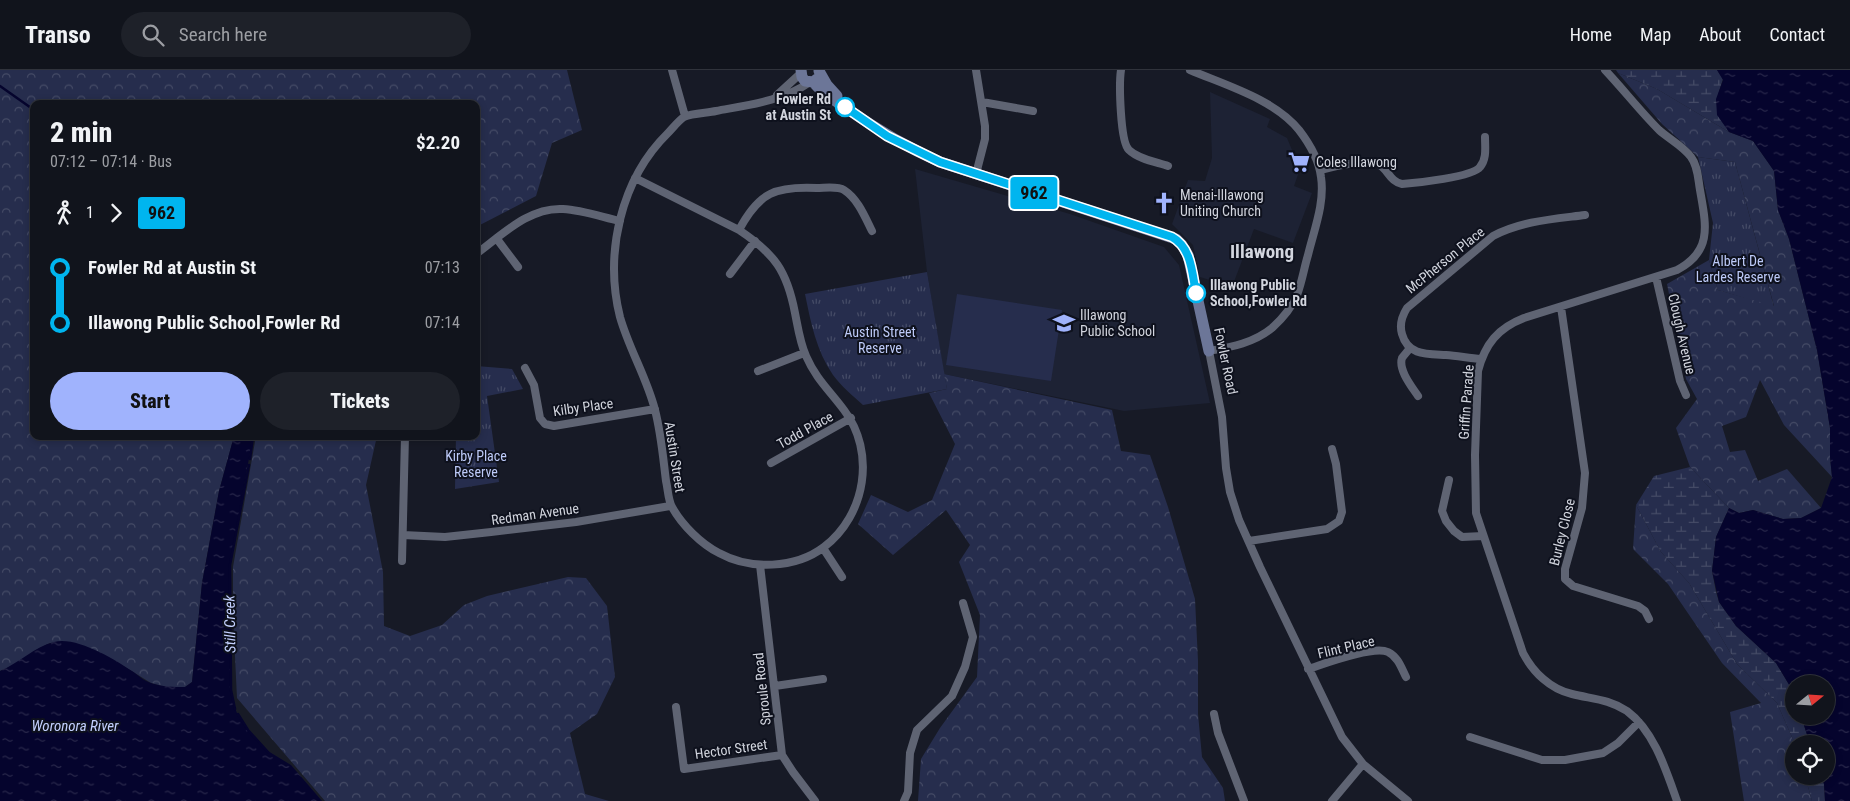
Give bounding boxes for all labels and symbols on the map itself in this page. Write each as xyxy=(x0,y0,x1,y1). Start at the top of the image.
place label: Fowler Rd at Austin St xyxy=(766,91,831,123)
marker: Fowler Rd at Austin St xyxy=(835,97,855,117)
supermarket icon: Coles Illawong xyxy=(1286,149,1312,175)
place label: Coles Illawong xyxy=(1316,154,1397,170)
line badge: 962 xyxy=(1005,177,1063,209)
place label: Menai-Illawong Uniting Church xyxy=(1180,187,1264,219)
church icon: Menai-Illawong Uniting Church xyxy=(1151,190,1177,216)
street label: McPherson Place xyxy=(1402,223,1488,297)
district label: Illawong xyxy=(1230,240,1294,263)
park label: Albert De Lardes Reserve xyxy=(1696,253,1781,285)
place label: Illawong Public School,Fowler Rd xyxy=(1210,277,1307,309)
marker: Illawong Public School,Fowler Rd xyxy=(1186,283,1206,303)
street label: Clough Avenue xyxy=(1665,292,1699,376)
place label: Illawong Public School xyxy=(1080,307,1155,339)
school or university icon: Illawong Public School xyxy=(1051,310,1077,336)
park label: Austin Street Reserve xyxy=(844,324,916,356)
street label: Fowler Road xyxy=(1211,326,1241,396)
street label: Griffin Parade xyxy=(1455,364,1477,440)
street label: Kilby Place xyxy=(552,395,615,419)
street label: Todd Place xyxy=(774,408,836,452)
street label: Austin Street xyxy=(662,421,688,493)
park label: Kirby Place Reserve xyxy=(445,448,507,480)
street label: Burley Close xyxy=(1546,496,1578,567)
street label: Redman Avenue xyxy=(490,500,580,528)
water label: Still Creek xyxy=(220,594,240,653)
street label: Flint Place xyxy=(1316,633,1376,661)
street label: Sproule Road xyxy=(750,652,774,726)
north arrow xyxy=(1785,675,1835,725)
water label: Woronora River xyxy=(31,717,119,735)
street label: Hector Street xyxy=(694,736,768,762)

